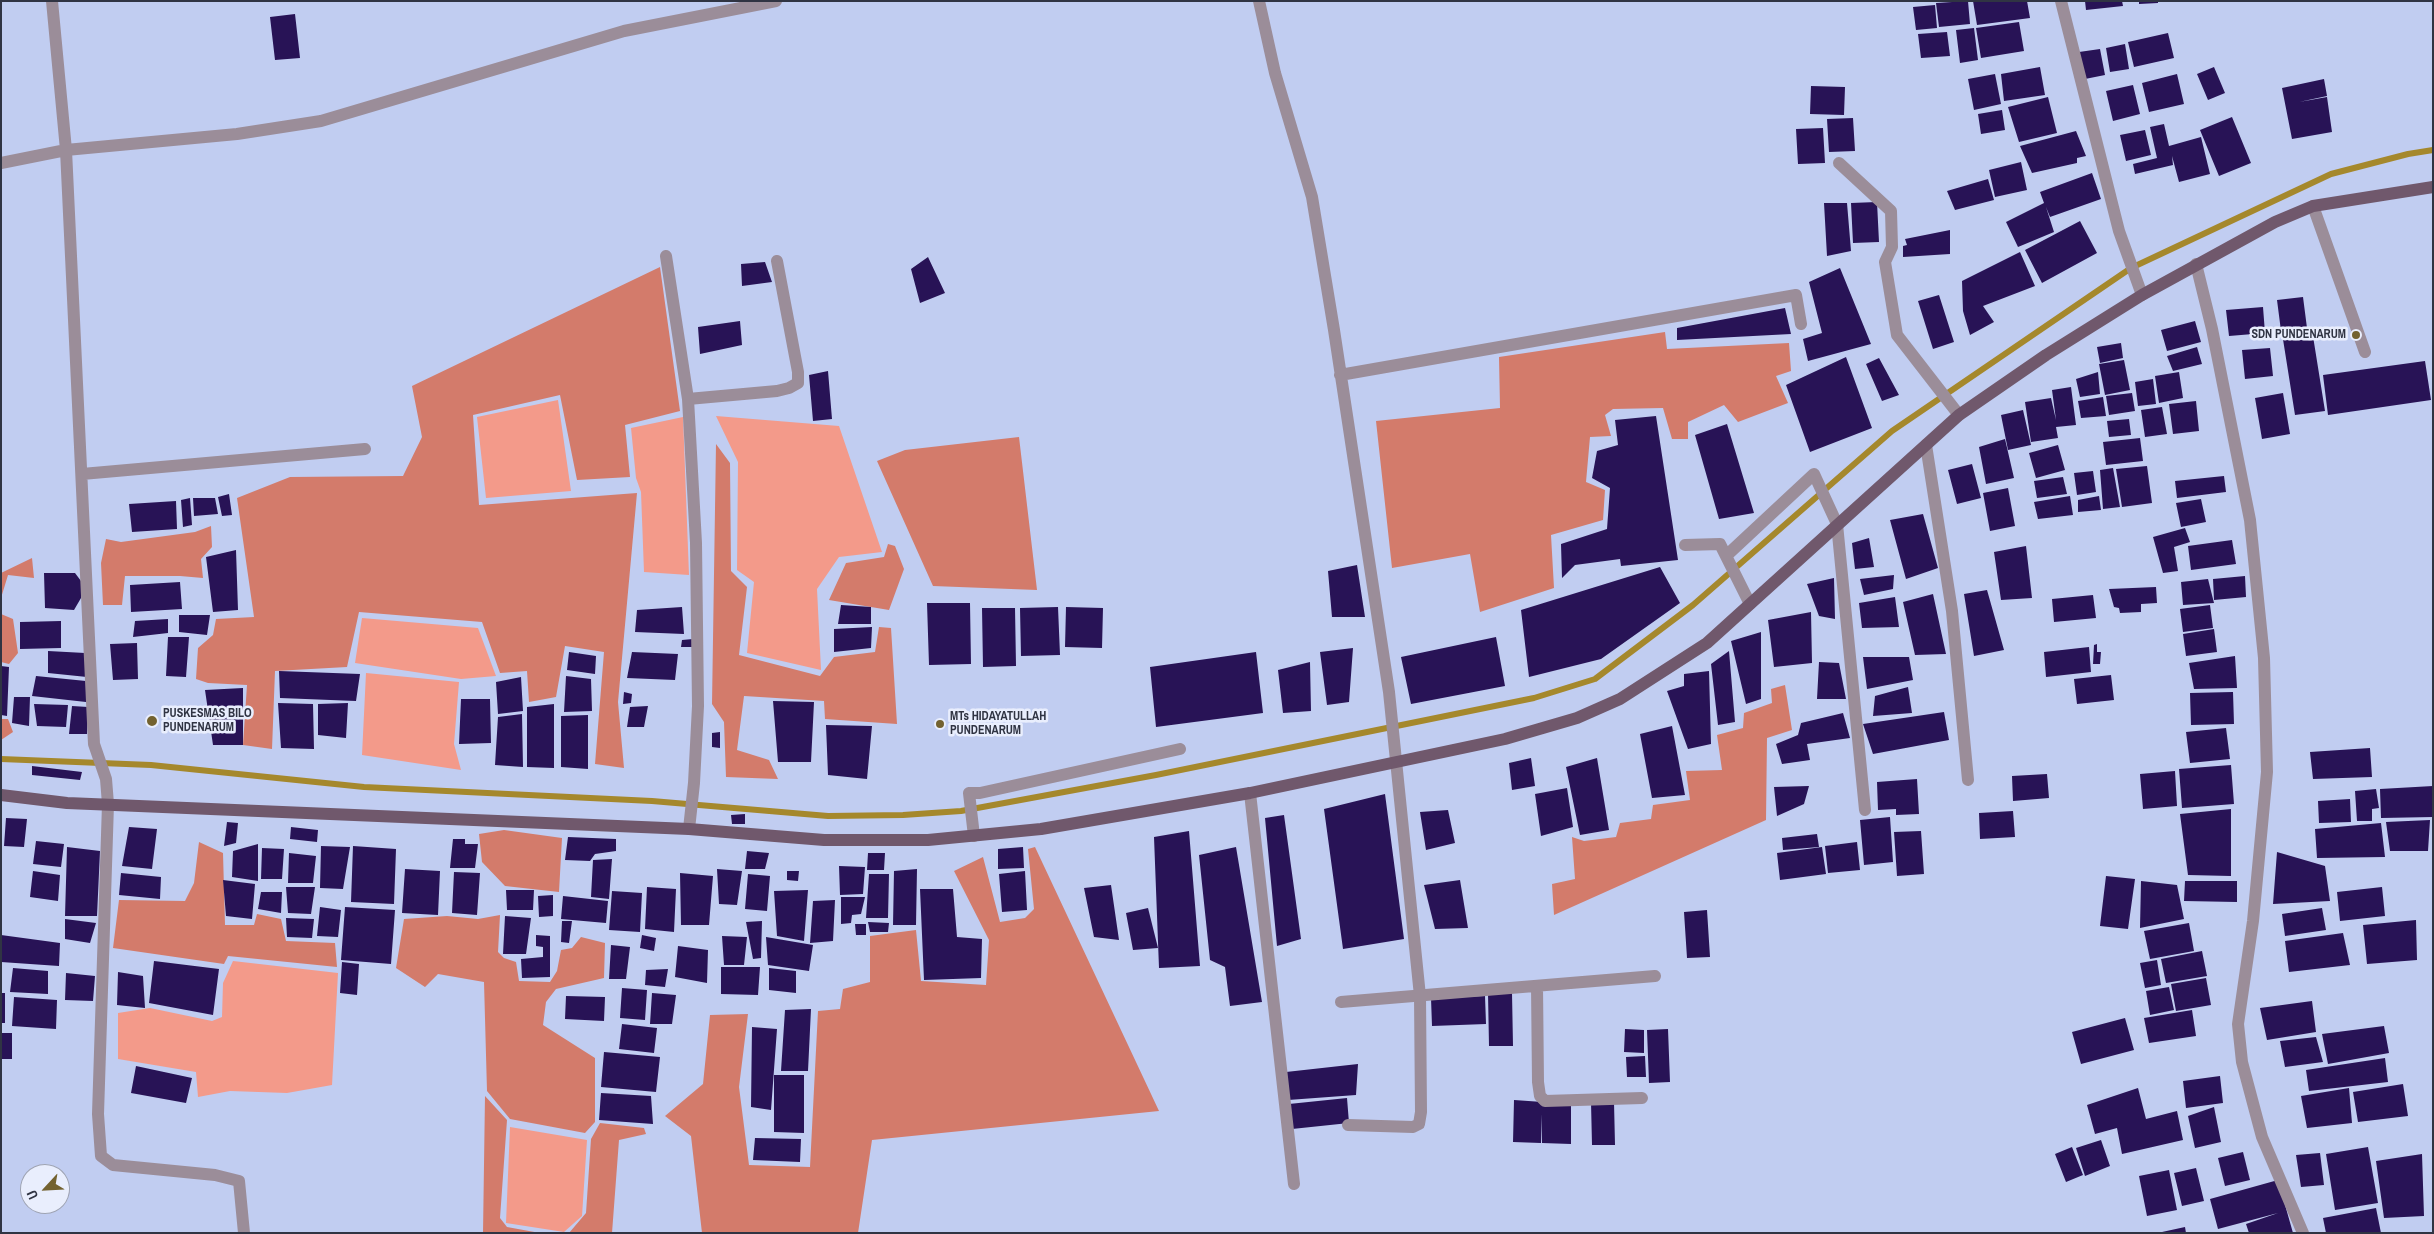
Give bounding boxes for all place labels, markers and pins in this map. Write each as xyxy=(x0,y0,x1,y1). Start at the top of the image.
place label: SDN PUNDENARUM xyxy=(2251,328,2346,342)
marker: SDN PUNDENARUM xyxy=(2350,329,2362,341)
place label: PUSKESMAS BILO PUNDENARUM xyxy=(163,707,252,735)
place label: MTs HIDAYATULLAH PUNDENARUM xyxy=(950,710,1046,738)
marker: PUSKESMAS BILO PUNDENARUM xyxy=(145,714,159,728)
marker: MTs HIDAYATULLAH PUNDENARUM xyxy=(934,718,946,730)

